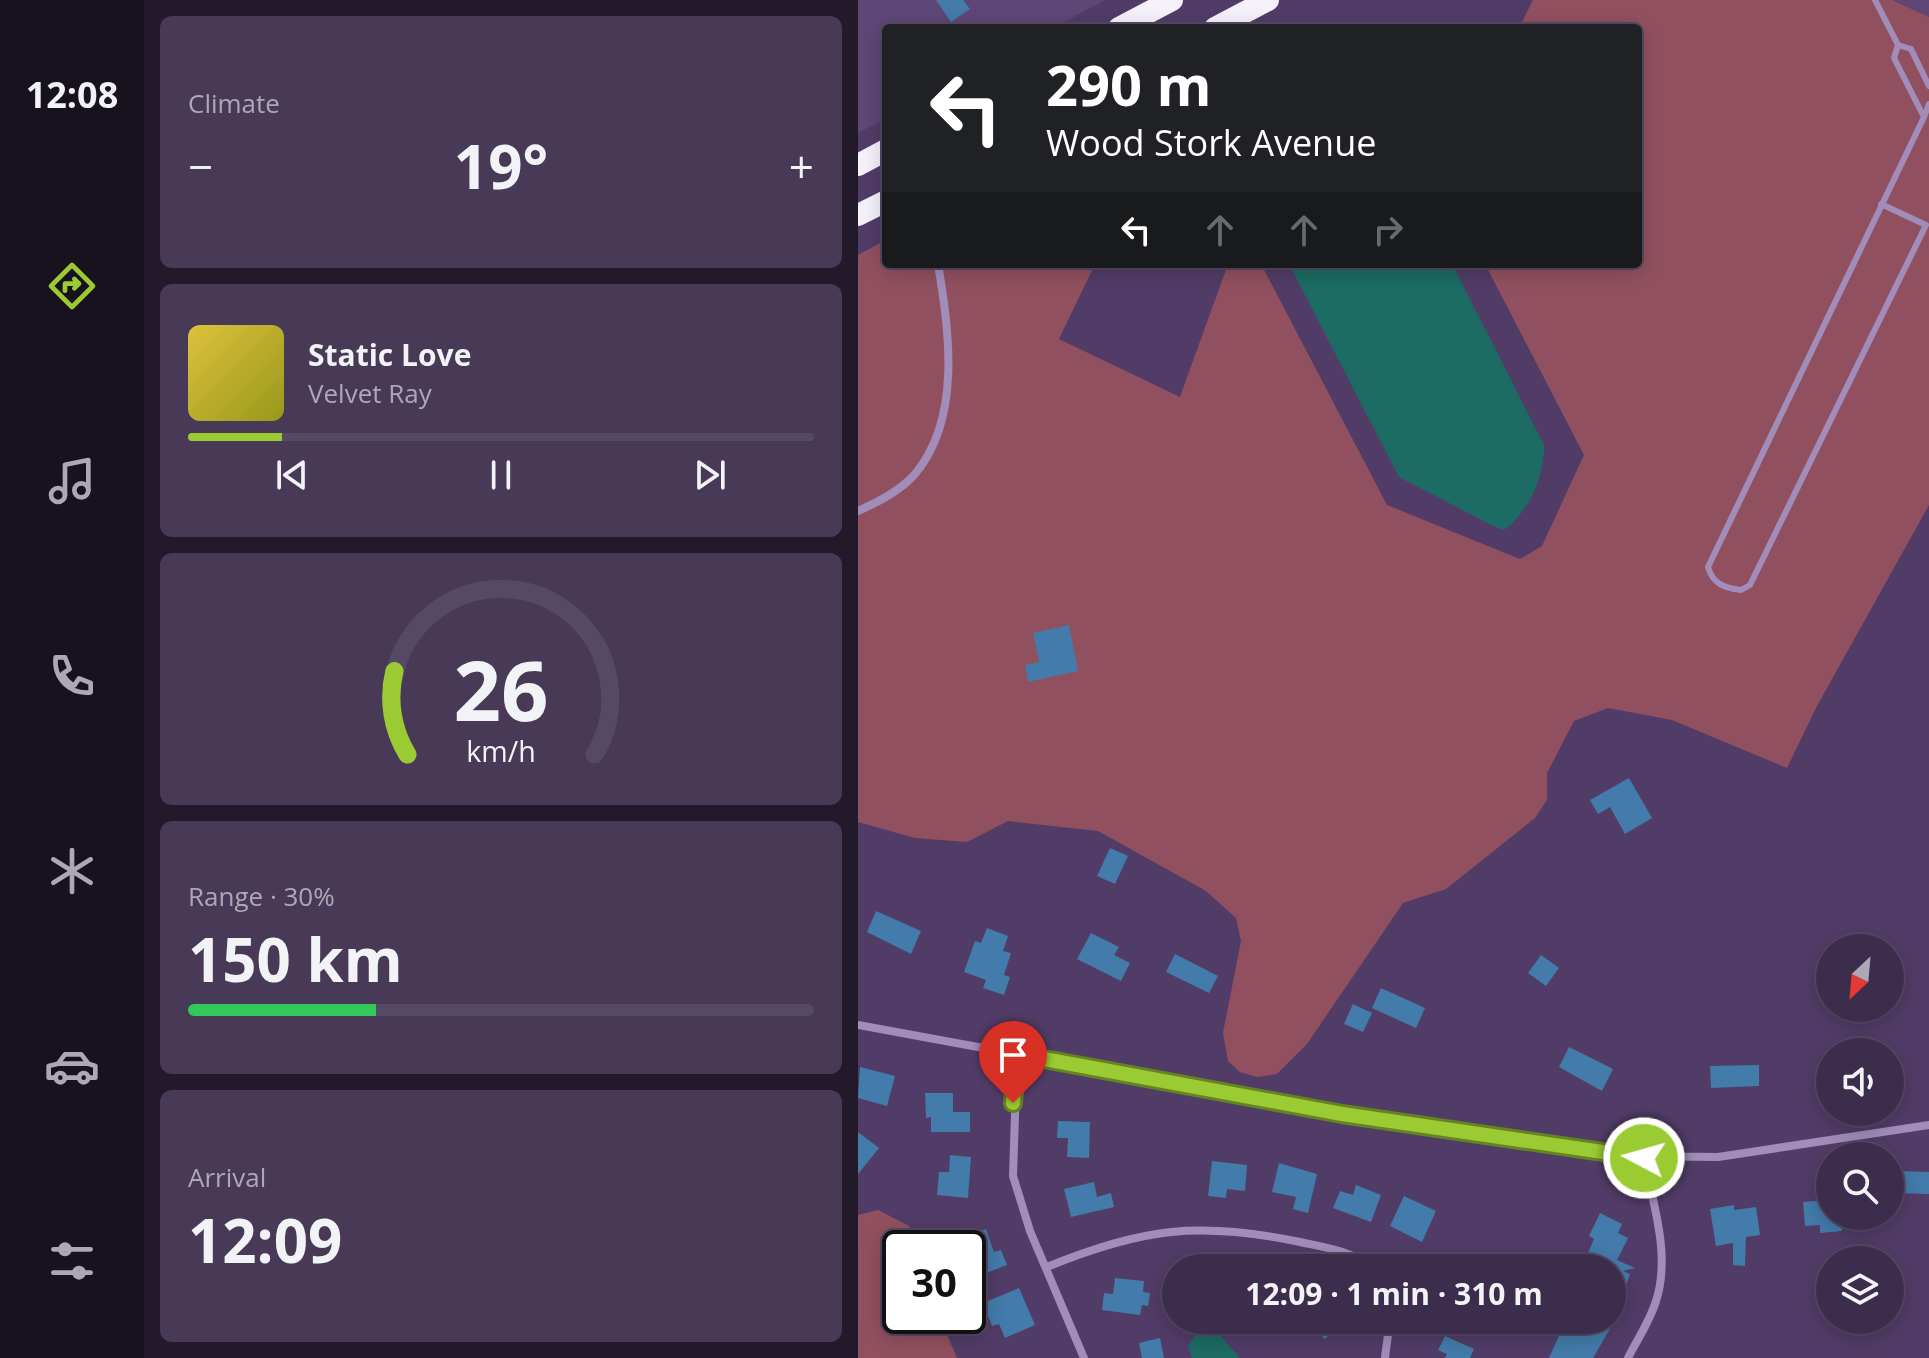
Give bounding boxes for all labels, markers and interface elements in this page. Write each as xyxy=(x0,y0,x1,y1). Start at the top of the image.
text: 290 m xyxy=(1046,46,1212,122)
icon: left xyxy=(914,56,1018,160)
text: 12:08 xyxy=(26,70,118,119)
text: Climate xyxy=(188,85,280,121)
text: Wood Stork Avenue xyxy=(1046,118,1376,167)
text: 19° xyxy=(454,125,548,207)
text: − xyxy=(188,136,213,196)
text: + xyxy=(789,136,814,196)
icon: left xyxy=(1114,208,1158,252)
icon: ahead xyxy=(1198,208,1242,252)
icon: ahead xyxy=(1282,208,1326,252)
icon: right xyxy=(1366,208,1410,252)
icon: directions xyxy=(44,258,100,314)
text: Static Love xyxy=(308,334,471,375)
text: Velvet Ray xyxy=(308,375,432,411)
icon: music xyxy=(44,453,100,509)
icon: previous xyxy=(270,453,314,497)
icon: pause xyxy=(479,453,523,497)
icon: next xyxy=(688,453,732,497)
text: 26 xyxy=(453,632,549,745)
icon: phone xyxy=(44,648,100,704)
text: km/h xyxy=(466,731,536,770)
icon: climate xyxy=(44,843,100,899)
text: Range · 30% xyxy=(188,878,335,914)
text: 150 km xyxy=(188,918,403,1000)
north arrow xyxy=(1816,934,1904,1022)
map controls xyxy=(1816,934,1904,1334)
pin xyxy=(979,1021,1047,1103)
icon: arrive xyxy=(991,1033,1035,1077)
icon: car xyxy=(44,1038,100,1094)
button: sound xyxy=(1816,1038,1904,1126)
position arrow xyxy=(1602,1116,1686,1200)
button: search xyxy=(1816,1142,1904,1230)
text: Arrival xyxy=(188,1159,266,1195)
text: 12:09 xyxy=(188,1199,342,1281)
speed limit sign: 30 xyxy=(882,1230,986,1334)
icon: filters xyxy=(44,1233,100,1289)
button: layers xyxy=(1816,1246,1904,1334)
text: 12:09 · 1 min · 310 m xyxy=(1245,1273,1543,1314)

